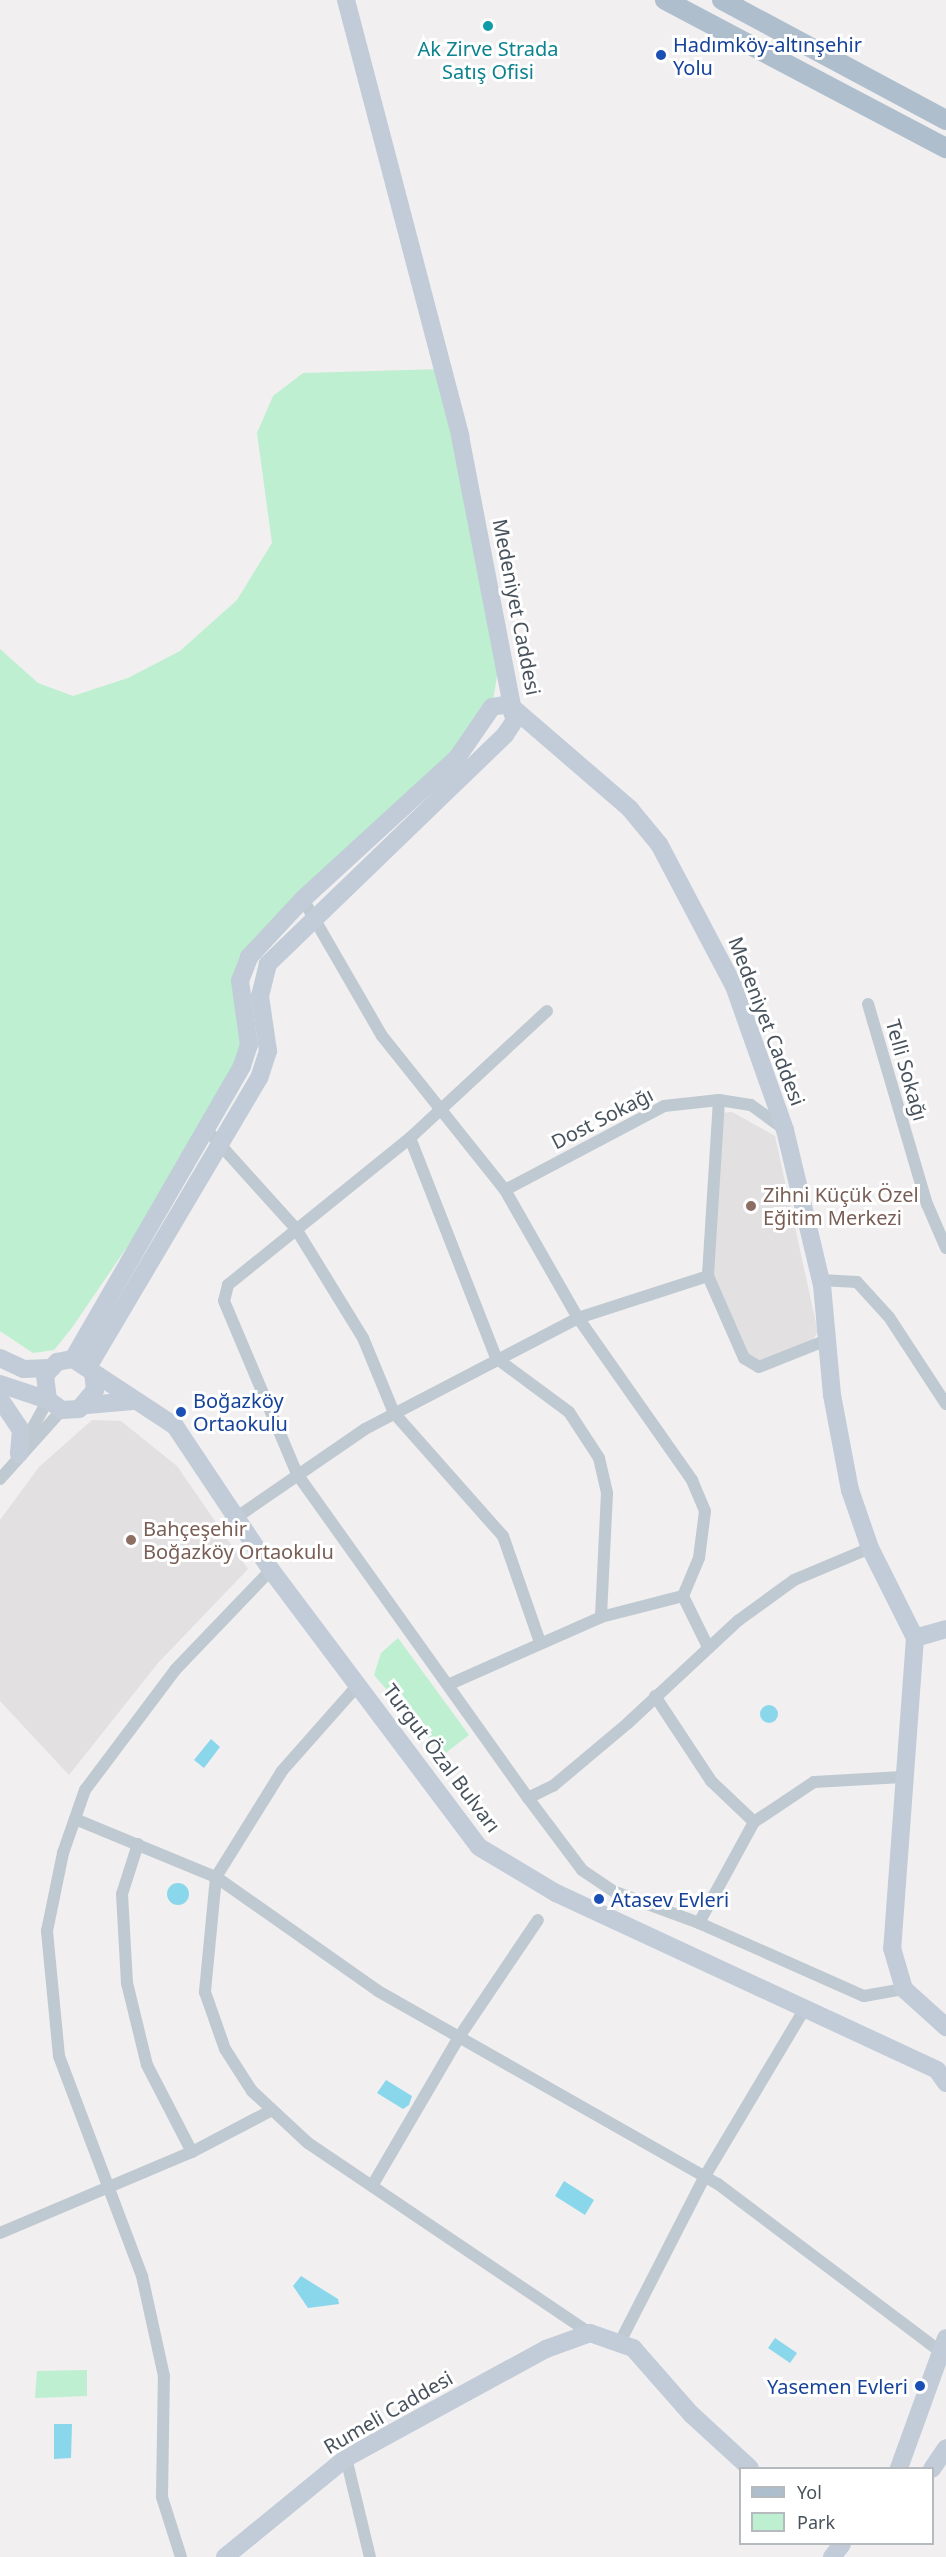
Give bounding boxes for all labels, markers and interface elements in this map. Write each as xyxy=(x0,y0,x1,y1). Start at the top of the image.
marker: Ak Zirve Strada Satış Ofisi xyxy=(481,19,495,33)
place label: Hadımköy-altınşehir Yolu xyxy=(673,32,862,79)
place label: Ak Zirve Strada Satış Ofisi xyxy=(418,36,558,83)
marker: Hadımköy-altınşehir Yolu xyxy=(654,48,668,62)
street label: Medeniyet Caddesi xyxy=(488,517,546,697)
street label: Medeniyet Caddesi xyxy=(724,933,810,1109)
street label: Telli Sokağı xyxy=(881,1017,933,1123)
street label: Dost Sokağı xyxy=(547,1082,657,1154)
place label: Zihni Küçük Özel Eğitim Merkezi xyxy=(763,1182,919,1229)
marker: Zihni Küçük Özel Eğitim Merkezi xyxy=(744,1199,758,1213)
place label: Boğazköy Ortaokulu xyxy=(193,1388,288,1435)
marker: Boğazköy Ortaokulu xyxy=(174,1405,188,1419)
place label: Bahçeşehir Boğazköy Ortaokulu xyxy=(143,1517,334,1564)
marker: Bahçeşehir Boğazköy Ortaokulu xyxy=(124,1533,138,1547)
street label: Turgut Özal Bulvarı xyxy=(378,1679,506,1837)
place label: Atasev Evleri xyxy=(611,1887,729,1911)
marker: Atasev Evleri xyxy=(592,1892,606,1906)
street label: Rumeli Caddesi xyxy=(319,2365,457,2459)
place label: Yasemen Evleri xyxy=(767,2374,908,2398)
marker: Yasemen Evleri xyxy=(913,2379,927,2393)
legend xyxy=(739,2467,934,2545)
text: Yol xyxy=(797,2480,822,2504)
text: Park xyxy=(797,2510,835,2534)

